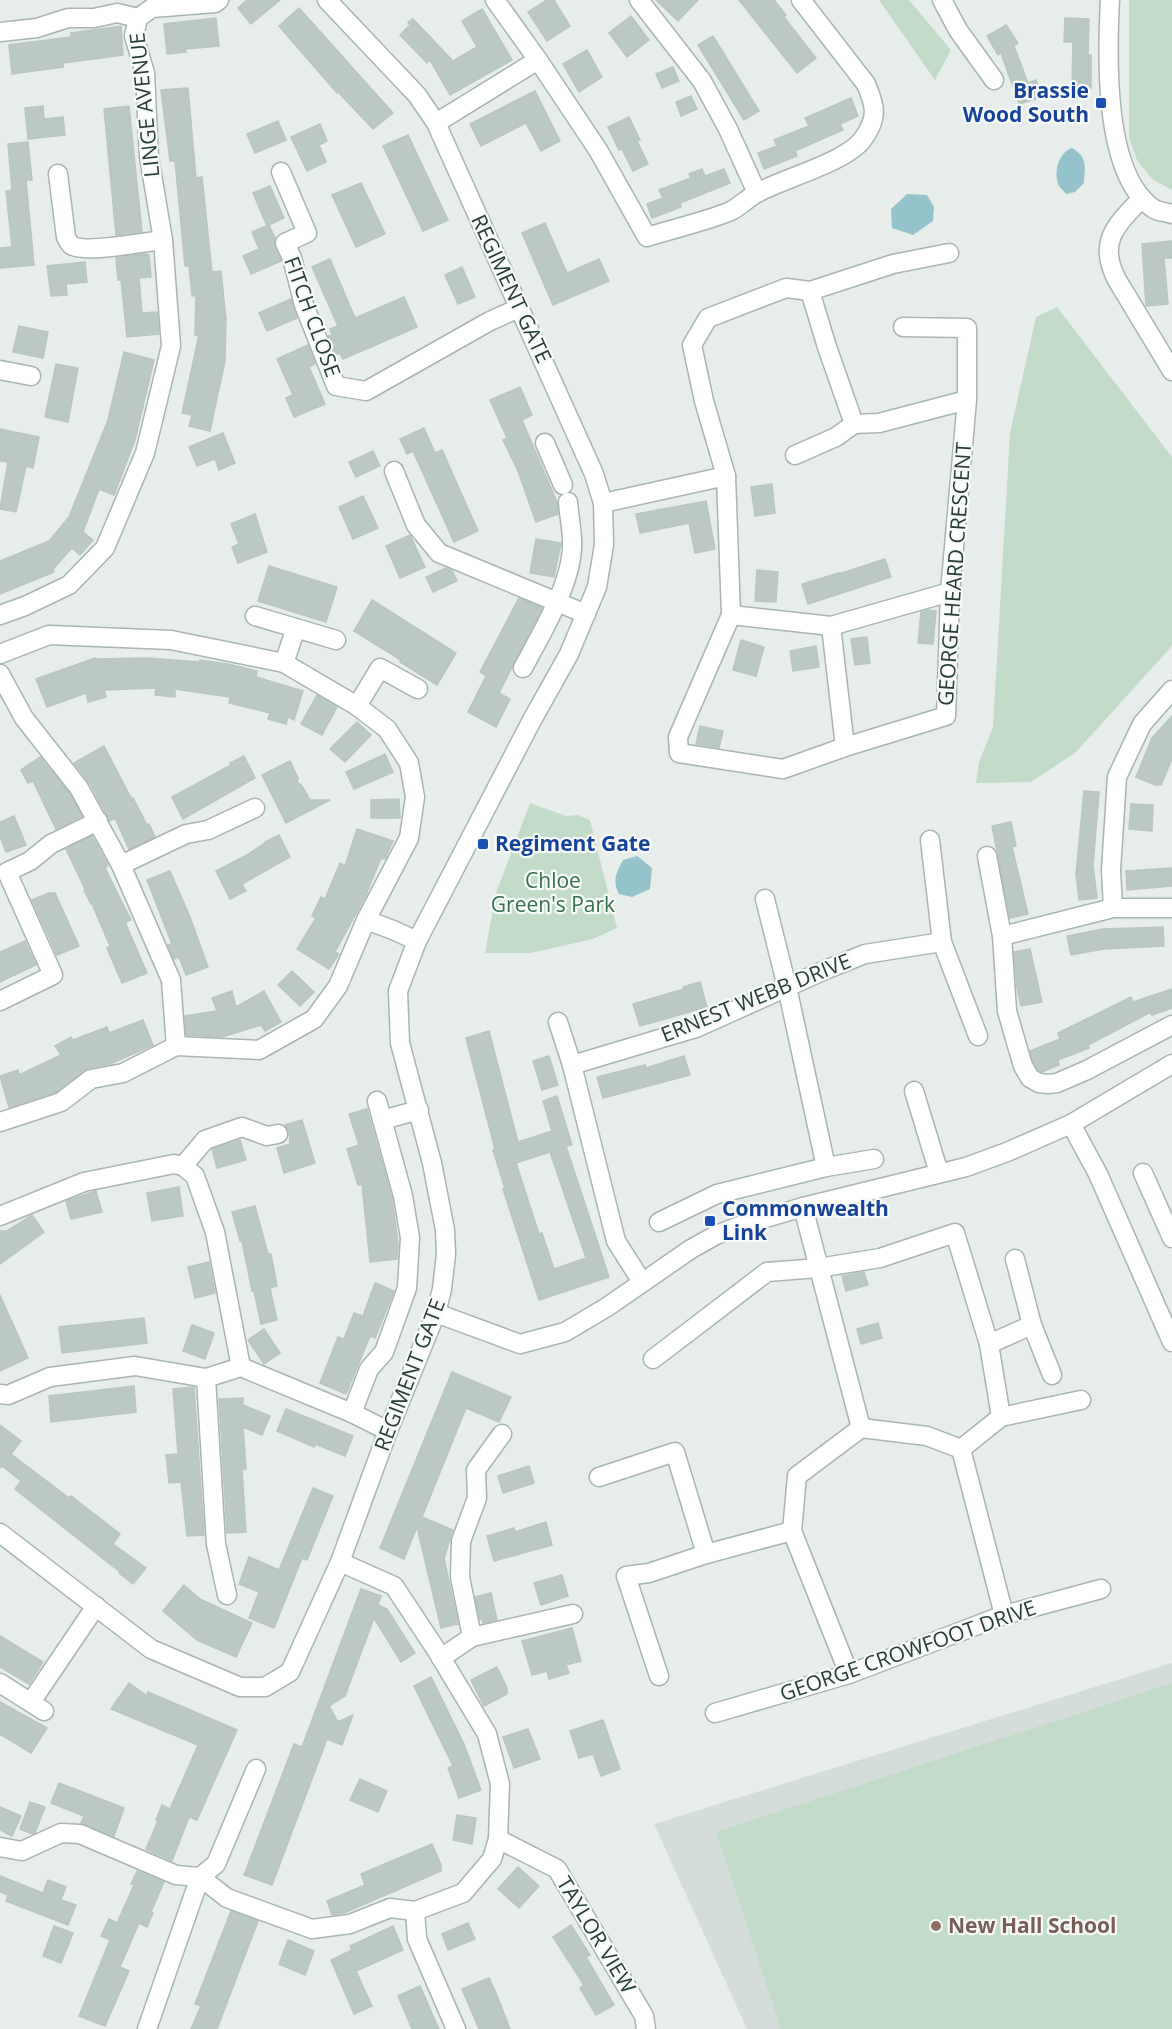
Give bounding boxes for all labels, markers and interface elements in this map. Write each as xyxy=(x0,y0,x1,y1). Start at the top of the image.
street label: LINGE AVENUE xyxy=(122,31,166,179)
place label: Brassie Wood South xyxy=(963,76,1089,128)
marker: Brassie Wood South xyxy=(1094,96,1108,110)
street label: REGIMENT GATE xyxy=(465,210,559,367)
street label: FITCH CLOSE xyxy=(278,253,348,381)
street label: GEORGE HEARD CRESCENT xyxy=(931,441,977,707)
place label: Regiment Gate xyxy=(495,829,650,857)
marker: Regiment Gate xyxy=(476,837,490,851)
park label: Chloe Green's Park xyxy=(491,866,615,918)
street label: ERNEST WEBB DRIVE xyxy=(656,946,855,1048)
place label: Commonwealth Link xyxy=(722,1194,889,1246)
marker: Commonwealth Link xyxy=(703,1214,717,1228)
street label: REGIMENT GATE xyxy=(367,1295,451,1455)
street label: GEORGE CROWFOOT DRIVE xyxy=(776,1593,1040,1707)
street label: TAYLOR VIEW xyxy=(551,1871,643,1999)
place label: New Hall School xyxy=(948,1911,1117,1939)
marker: New Hall School xyxy=(929,1919,943,1933)

